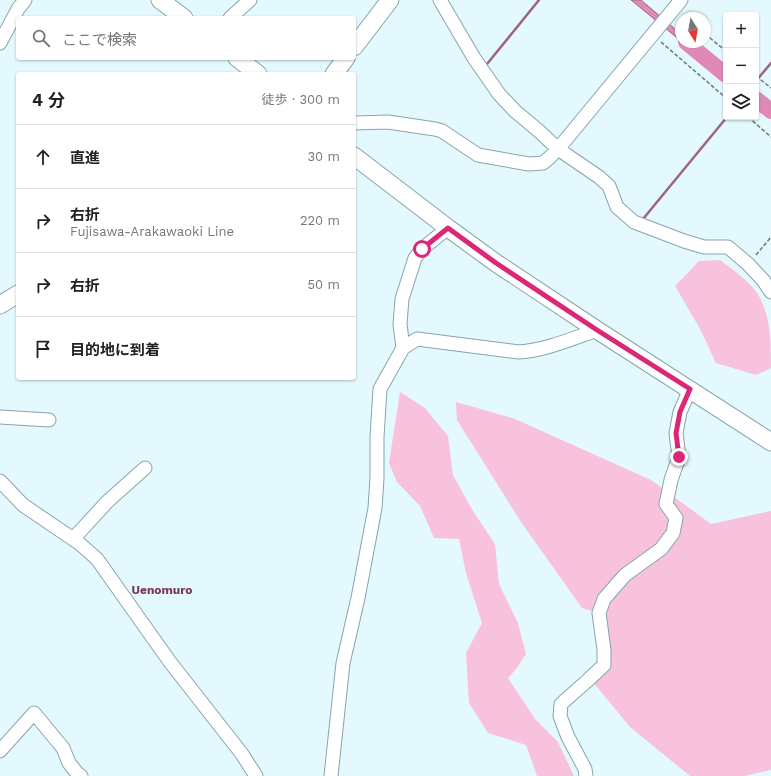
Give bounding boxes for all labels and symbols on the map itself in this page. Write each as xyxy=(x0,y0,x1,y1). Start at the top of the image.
north arrow xyxy=(675,12,711,48)
route start xyxy=(413,240,431,258)
route end xyxy=(670,448,688,466)
district label: Uenomuro xyxy=(131,583,193,597)

